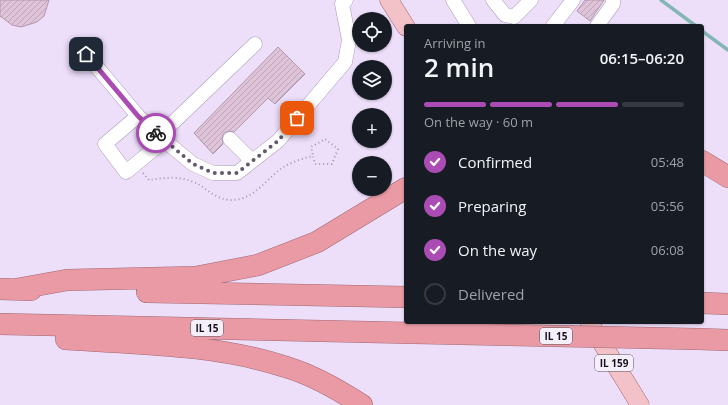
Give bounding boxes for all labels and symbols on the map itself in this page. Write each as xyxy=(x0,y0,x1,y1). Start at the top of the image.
pin xyxy=(69,37,103,71)
pin xyxy=(280,101,314,135)
courier xyxy=(136,113,176,153)
road number: IL 15 xyxy=(191,320,223,336)
road number: IL 15 xyxy=(540,328,572,344)
road number: IL 159 xyxy=(595,355,633,371)

